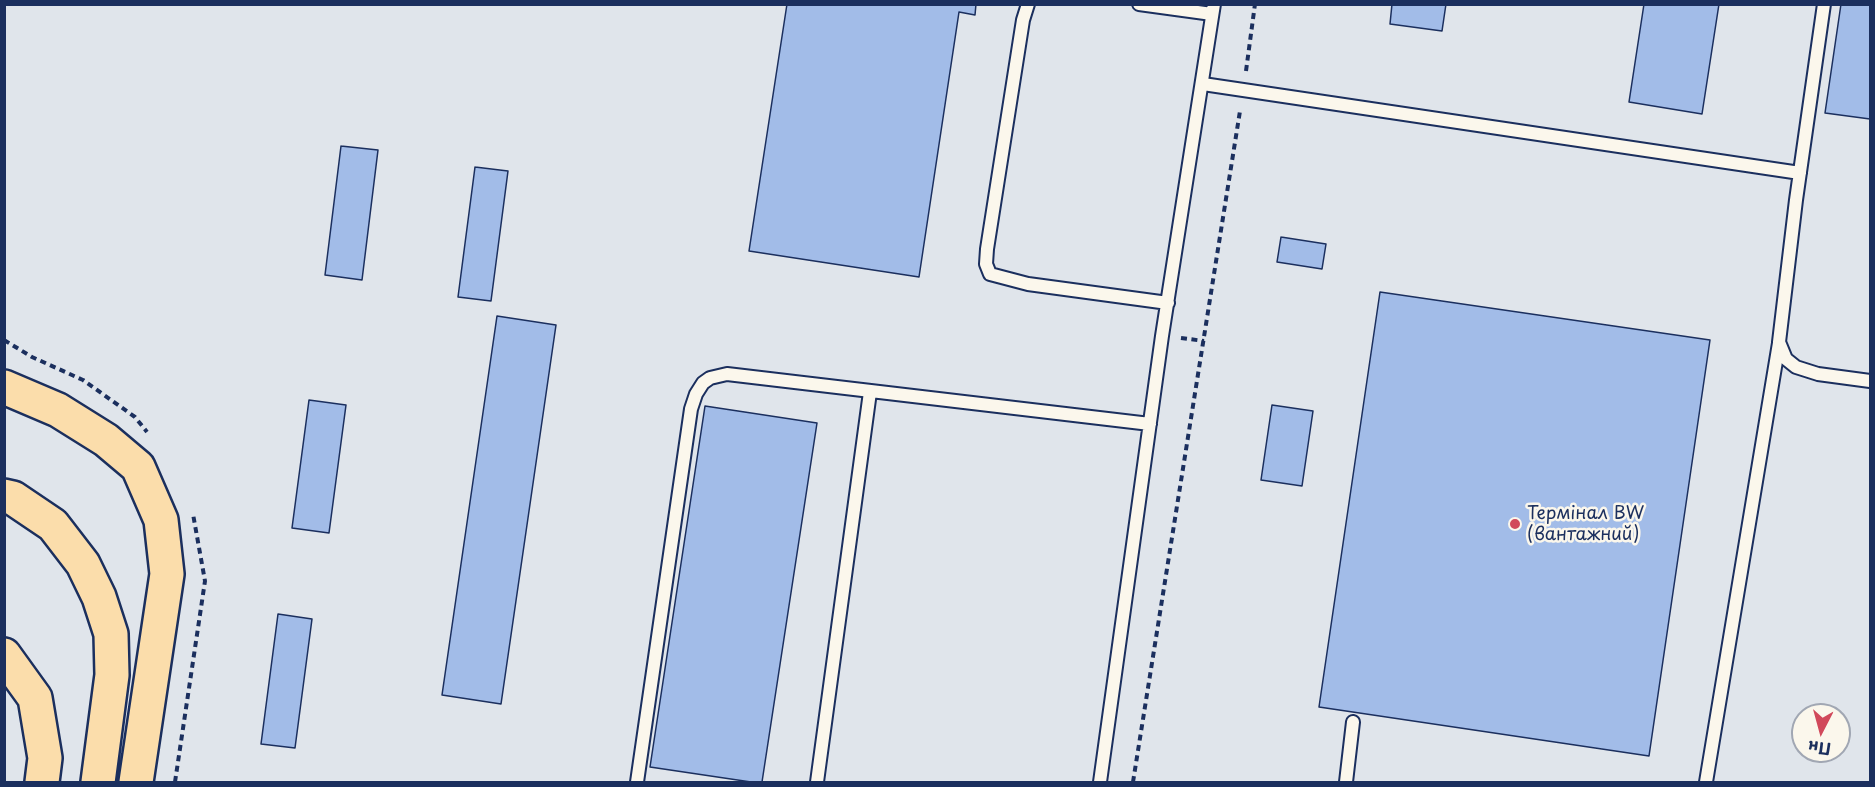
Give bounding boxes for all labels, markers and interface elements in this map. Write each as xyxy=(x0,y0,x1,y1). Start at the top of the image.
place label: Термінал BW (вантажний) xyxy=(1527,503,1644,546)
marker: Термінал BW (вантажний) xyxy=(1508,517,1522,531)
north arrow xyxy=(1791,703,1851,763)
text: Пн xyxy=(1807,736,1832,762)

